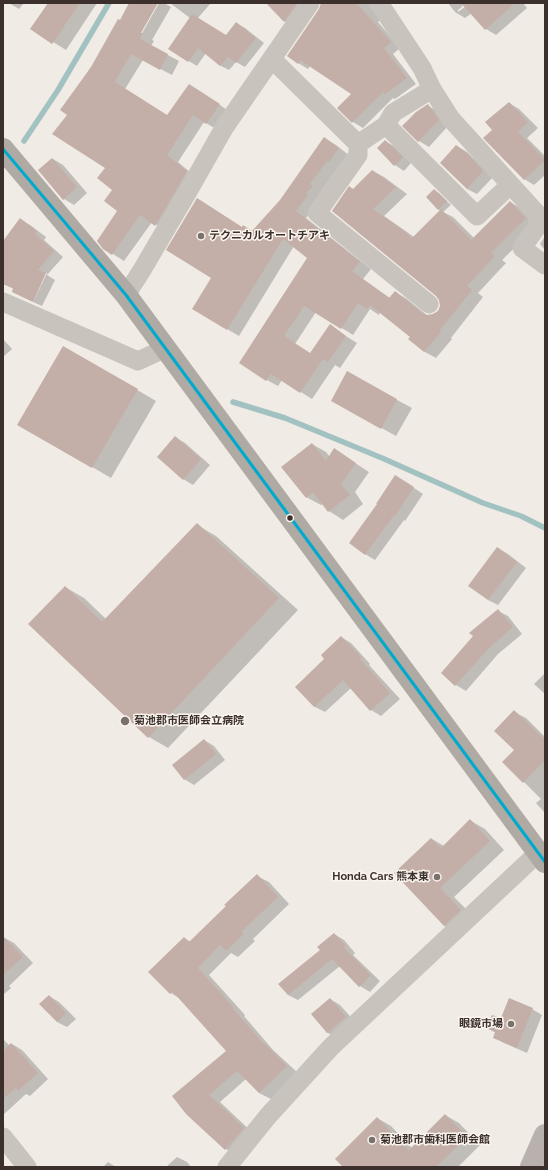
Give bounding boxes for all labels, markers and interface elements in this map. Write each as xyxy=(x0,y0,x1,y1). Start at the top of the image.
place label: テクニカルオートチアキ xyxy=(209,229,330,243)
marker: テクニカルオートチアキ xyxy=(196,231,206,241)
unlabelled marker xyxy=(285,513,295,523)
place label: 菊池郡市医師会立病院 xyxy=(134,714,244,728)
marker: 菊池郡市医師会立病院 xyxy=(119,715,131,727)
place label: Honda Cars 熊本東 xyxy=(332,870,429,884)
marker: Honda Cars 熊本東 xyxy=(432,872,442,882)
place label: 眼鏡市場 xyxy=(459,1017,503,1031)
marker: 眼鏡市場 xyxy=(506,1019,516,1029)
place label: 菊池郡市歯科医師会館 xyxy=(380,1133,490,1147)
marker: 菊池郡市歯科医師会館 xyxy=(367,1135,377,1145)

